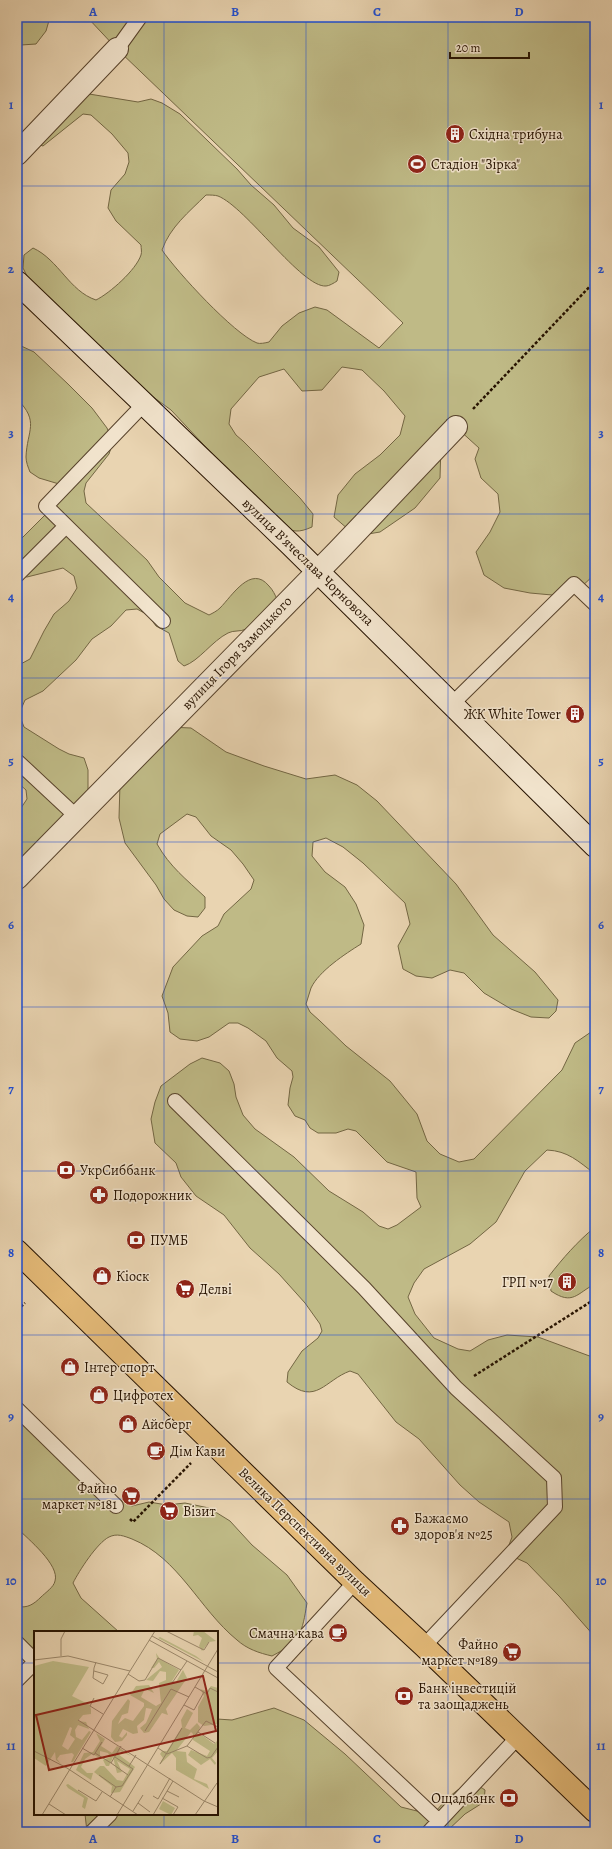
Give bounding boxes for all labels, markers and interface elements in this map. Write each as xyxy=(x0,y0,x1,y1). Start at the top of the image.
text: A xyxy=(88,3,98,20)
text: B xyxy=(231,3,239,20)
text: C xyxy=(373,3,381,20)
text: D xyxy=(514,3,524,20)
scale bar xyxy=(450,34,529,60)
text: 20 m xyxy=(456,40,480,56)
text: 1 xyxy=(9,96,14,113)
text: 1 xyxy=(599,96,604,113)
building icon: Східна трибуна xyxy=(444,123,466,145)
place label: Східна трибуна xyxy=(469,125,563,144)
sports icon: Стадіон "Зірка" xyxy=(406,153,428,175)
place label: Стадіон "Зірка" xyxy=(431,155,520,174)
text: 2 xyxy=(8,260,15,277)
text: 2 xyxy=(598,260,605,277)
text: 3 xyxy=(8,424,14,441)
text: 3 xyxy=(598,424,604,441)
street label: вулиця Вʼячеслава Чорновола xyxy=(238,494,378,630)
text: 4 xyxy=(8,588,14,605)
text: 4 xyxy=(598,588,604,605)
street label: вулиця Ігоря Замоцького xyxy=(178,592,296,714)
building icon: ЖК White Tower xyxy=(564,703,586,725)
place label: ЖК White Tower xyxy=(464,705,562,724)
text: 5 xyxy=(8,752,14,769)
text: 5 xyxy=(598,752,604,769)
text: 6 xyxy=(8,916,14,933)
text: 6 xyxy=(598,916,604,933)
text: 7 xyxy=(8,1080,14,1097)
text: 7 xyxy=(598,1080,604,1097)
bank icon: УкрСиббанк xyxy=(55,1159,77,1181)
place label: УкрСиббанк xyxy=(80,1161,155,1180)
pharmacy icon: Подорожник xyxy=(88,1184,110,1206)
place label: Подорожник xyxy=(113,1186,192,1205)
bank icon: ПУМБ xyxy=(125,1229,147,1251)
place label: ПУМБ xyxy=(150,1231,188,1250)
text: 8 xyxy=(8,1244,14,1261)
text: 8 xyxy=(598,1244,604,1261)
shop icon: Кіоск xyxy=(91,1265,113,1287)
place label: Кіоск xyxy=(116,1267,149,1286)
building icon: ГРП №17 xyxy=(556,1271,578,1293)
place label: ГРП №17 xyxy=(502,1273,553,1292)
supermarket icon: Делві xyxy=(174,1278,196,1300)
place label: Делві xyxy=(199,1280,232,1299)
shop icon: Інтер спорт xyxy=(59,1356,81,1378)
place label: Інтер спорт xyxy=(84,1358,154,1377)
shop icon: Цифротех xyxy=(88,1384,110,1406)
place label: Цифротех xyxy=(113,1386,173,1405)
text: 9 xyxy=(8,1408,14,1425)
text: 9 xyxy=(598,1408,604,1425)
shop icon: Айсберг xyxy=(117,1413,139,1435)
place label: Айсберг xyxy=(141,1415,191,1434)
cafe icon: Дім Кави xyxy=(145,1440,167,1462)
place label: Дім Кави xyxy=(170,1442,225,1461)
street label: Велика Перспективна вулиця xyxy=(234,1463,376,1601)
place label: Файно маркет №181 xyxy=(42,1479,117,1514)
supermarket icon: Файно маркет №181 xyxy=(120,1485,142,1507)
supermarket icon: Візит xyxy=(158,1500,180,1522)
place label: Візит xyxy=(183,1502,216,1521)
place label: Бажаємо здоров'я №25 xyxy=(414,1509,493,1544)
pharmacy icon: Бажаємо здоров'я №25 xyxy=(389,1515,411,1537)
text: 10 xyxy=(5,1572,17,1589)
text: 10 xyxy=(595,1572,607,1589)
cafe icon: Смачна кава xyxy=(327,1622,349,1644)
place label: Смачна кава xyxy=(249,1624,325,1643)
inset map xyxy=(34,1631,218,1815)
place label: Файно маркет №189 xyxy=(421,1635,498,1670)
supermarket icon: Файно маркет №189 xyxy=(501,1641,523,1663)
place label: Банк інвестицій та заощаджень xyxy=(418,1679,517,1714)
bank icon: Банк інвестицій та заощаджень xyxy=(393,1685,415,1707)
text: 11 xyxy=(6,1737,16,1754)
text: 11 xyxy=(596,1737,606,1754)
bank icon: Ощадбанк xyxy=(498,1787,520,1809)
place label: Ощадбанк xyxy=(431,1789,495,1808)
text: A xyxy=(88,1830,98,1847)
text: B xyxy=(231,1830,239,1847)
text: C xyxy=(373,1830,381,1847)
text: D xyxy=(514,1830,524,1847)

